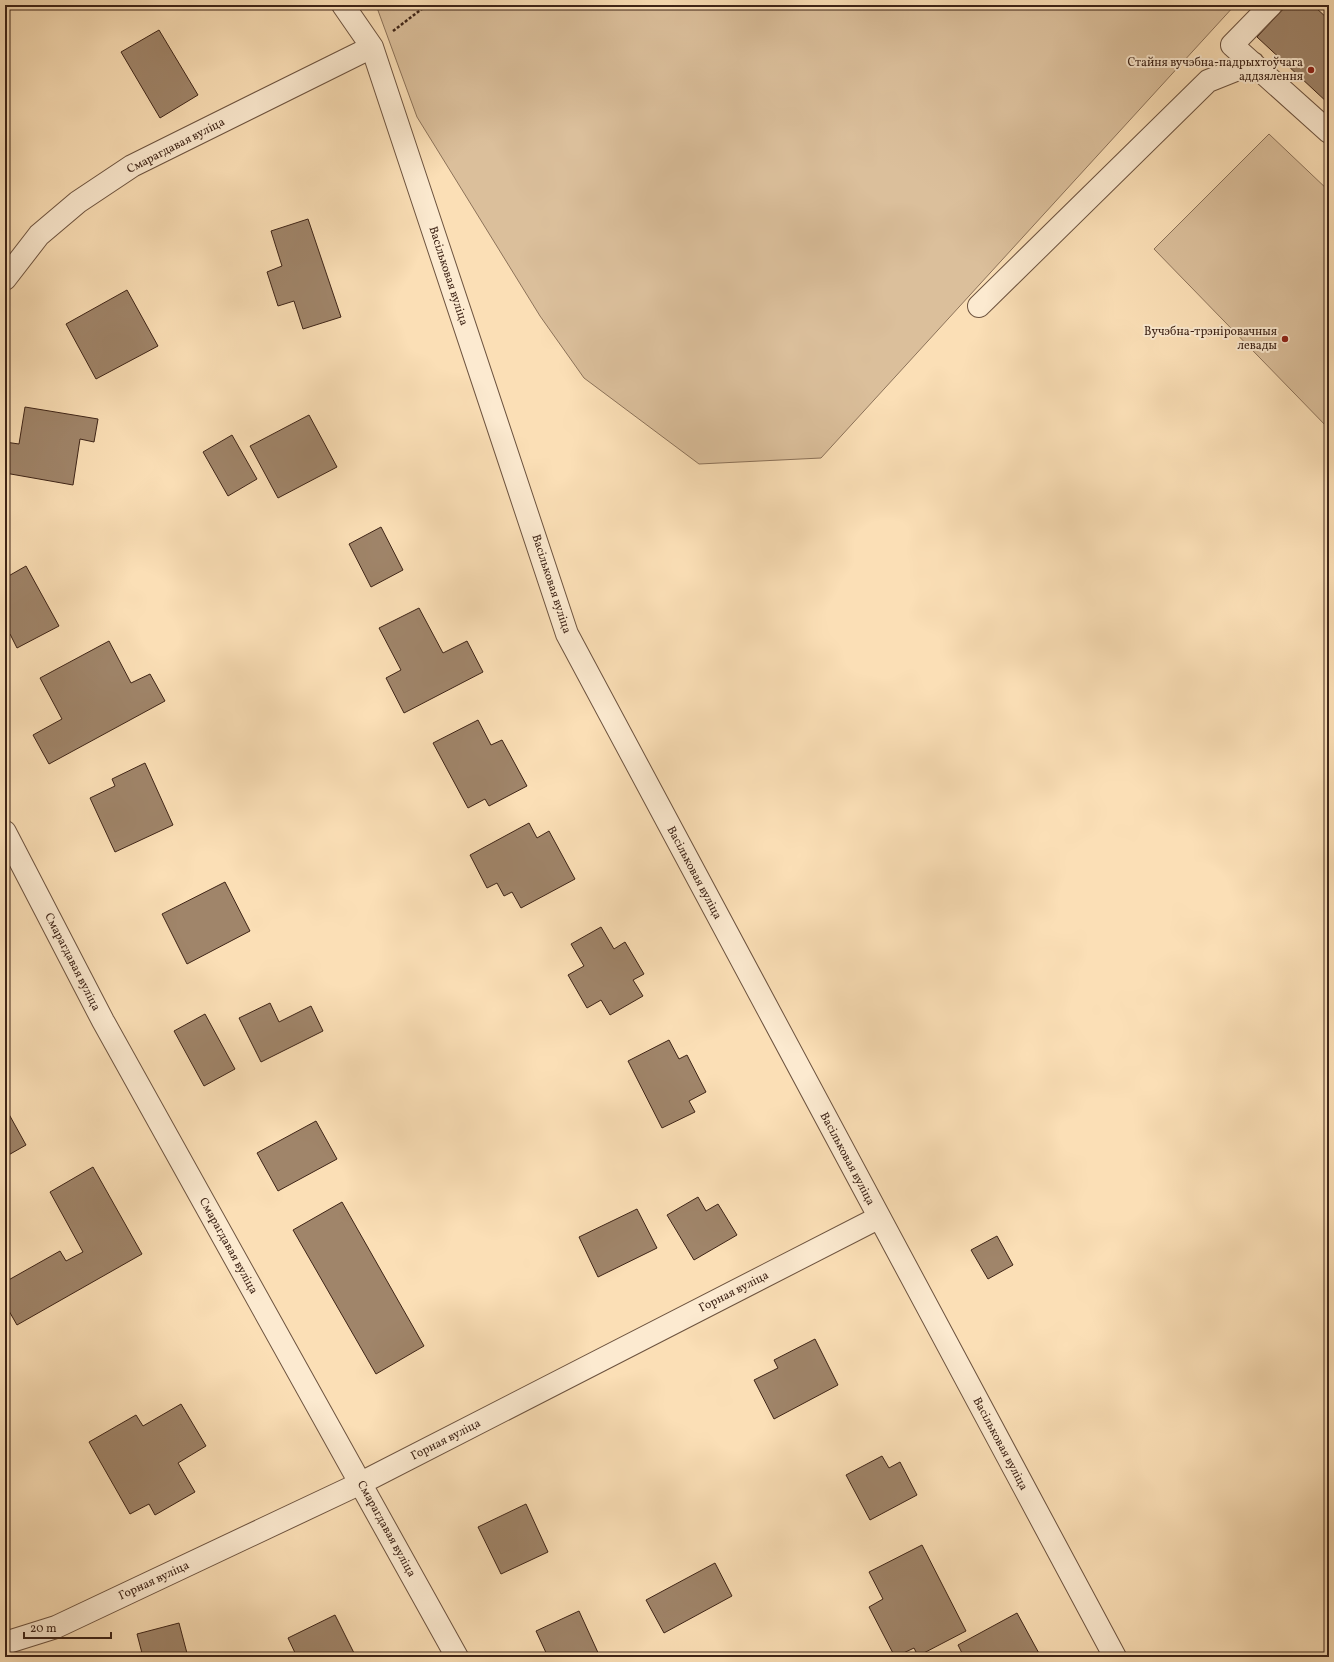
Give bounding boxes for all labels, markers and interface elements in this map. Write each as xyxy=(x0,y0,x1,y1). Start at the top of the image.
place label: Стайня вучэбна-падрыхтоўчага аддзялення xyxy=(1128,55,1303,85)
marker: Стайня вучэбна-падрыхтоўчага аддзялення xyxy=(1306,65,1316,75)
street label: Смарагдавая вуліца xyxy=(124,114,228,178)
street label: Васільковая вуліца xyxy=(424,224,472,328)
place label: Вучэбна-трэніровачныя левады xyxy=(1144,324,1278,354)
marker: Вучэбна-трэніровачныя левады xyxy=(1280,334,1290,344)
street label: Васільковая вуліца xyxy=(527,532,575,636)
street label: Васільковая вуліца xyxy=(663,824,725,922)
street label: Смарагдавая вуліца xyxy=(40,910,104,1014)
street label: Васільковая вуліца xyxy=(816,1110,878,1208)
street label: Смарагдавая вуліца xyxy=(195,1195,261,1297)
street label: Горная вуліца xyxy=(696,1268,772,1316)
street label: Васільковая вуліца xyxy=(969,1395,1031,1493)
street label: Горная вуліца xyxy=(408,1416,484,1464)
street label: Смарагдавая вуліца xyxy=(353,1478,419,1580)
street label: Горная вуліца xyxy=(116,1558,192,1604)
scale bar xyxy=(24,1614,111,1640)
text: 20 m xyxy=(30,1621,57,1637)

